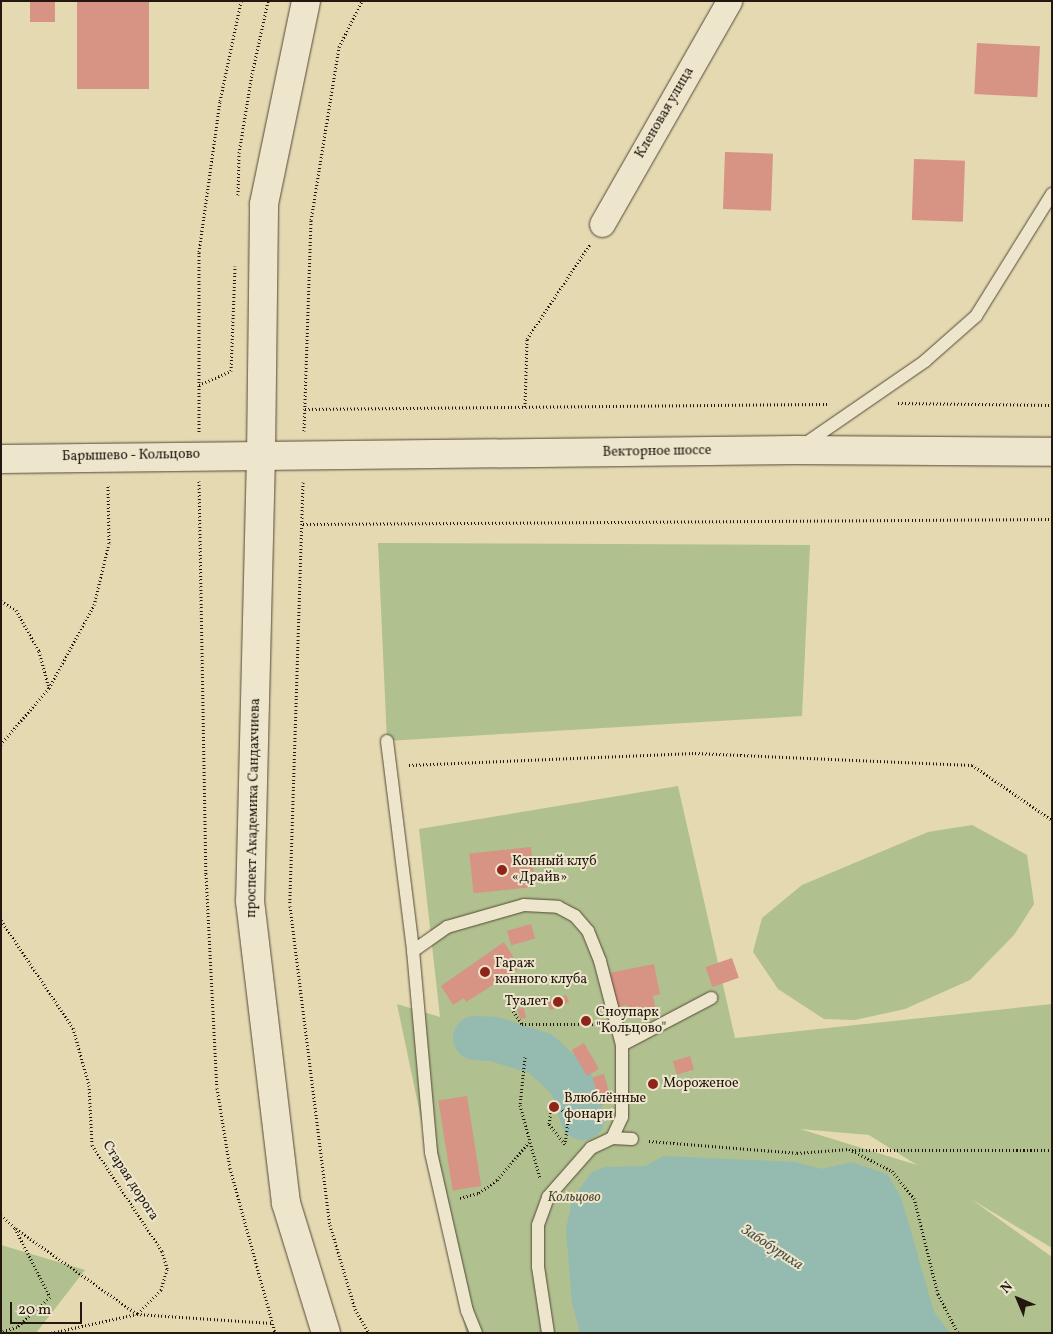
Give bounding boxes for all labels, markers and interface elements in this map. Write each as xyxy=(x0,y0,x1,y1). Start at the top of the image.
street label: Кленовая улица xyxy=(632,64,698,162)
street label: Векторное шоссе xyxy=(602,443,712,461)
street label: Барышево - Кольцово xyxy=(61,446,201,466)
street label: проспект Академика Сандахчиева xyxy=(244,698,264,918)
place label: Конный клуб «Драйв» xyxy=(512,854,597,886)
marker: Конный клуб «Драйв» xyxy=(496,864,508,876)
place label: Гараж конного клуба xyxy=(495,956,587,989)
marker: Гараж конного клуба xyxy=(479,966,491,978)
place label: Туалет xyxy=(505,994,548,1010)
marker: Туалет xyxy=(552,996,564,1008)
place label: Сноупарк "Кольцово" xyxy=(596,1005,666,1038)
marker: Сноупарк "Кольцово" xyxy=(580,1015,592,1027)
place label: Мороженое xyxy=(663,1076,739,1092)
marker: Мороженое xyxy=(647,1078,659,1090)
place label: Влюблённые фонари xyxy=(564,1091,646,1124)
marker: Влюблённые фонари xyxy=(548,1101,560,1113)
street label: Старая дорога xyxy=(98,1138,162,1224)
park label: Кольцово xyxy=(547,1190,601,1206)
water label: Забобуриха xyxy=(738,1221,806,1275)
north arrow xyxy=(993,1274,1043,1324)
text: N xyxy=(997,1278,1017,1298)
scale bar xyxy=(12,1292,85,1324)
text: 20 m xyxy=(18,1300,51,1321)

